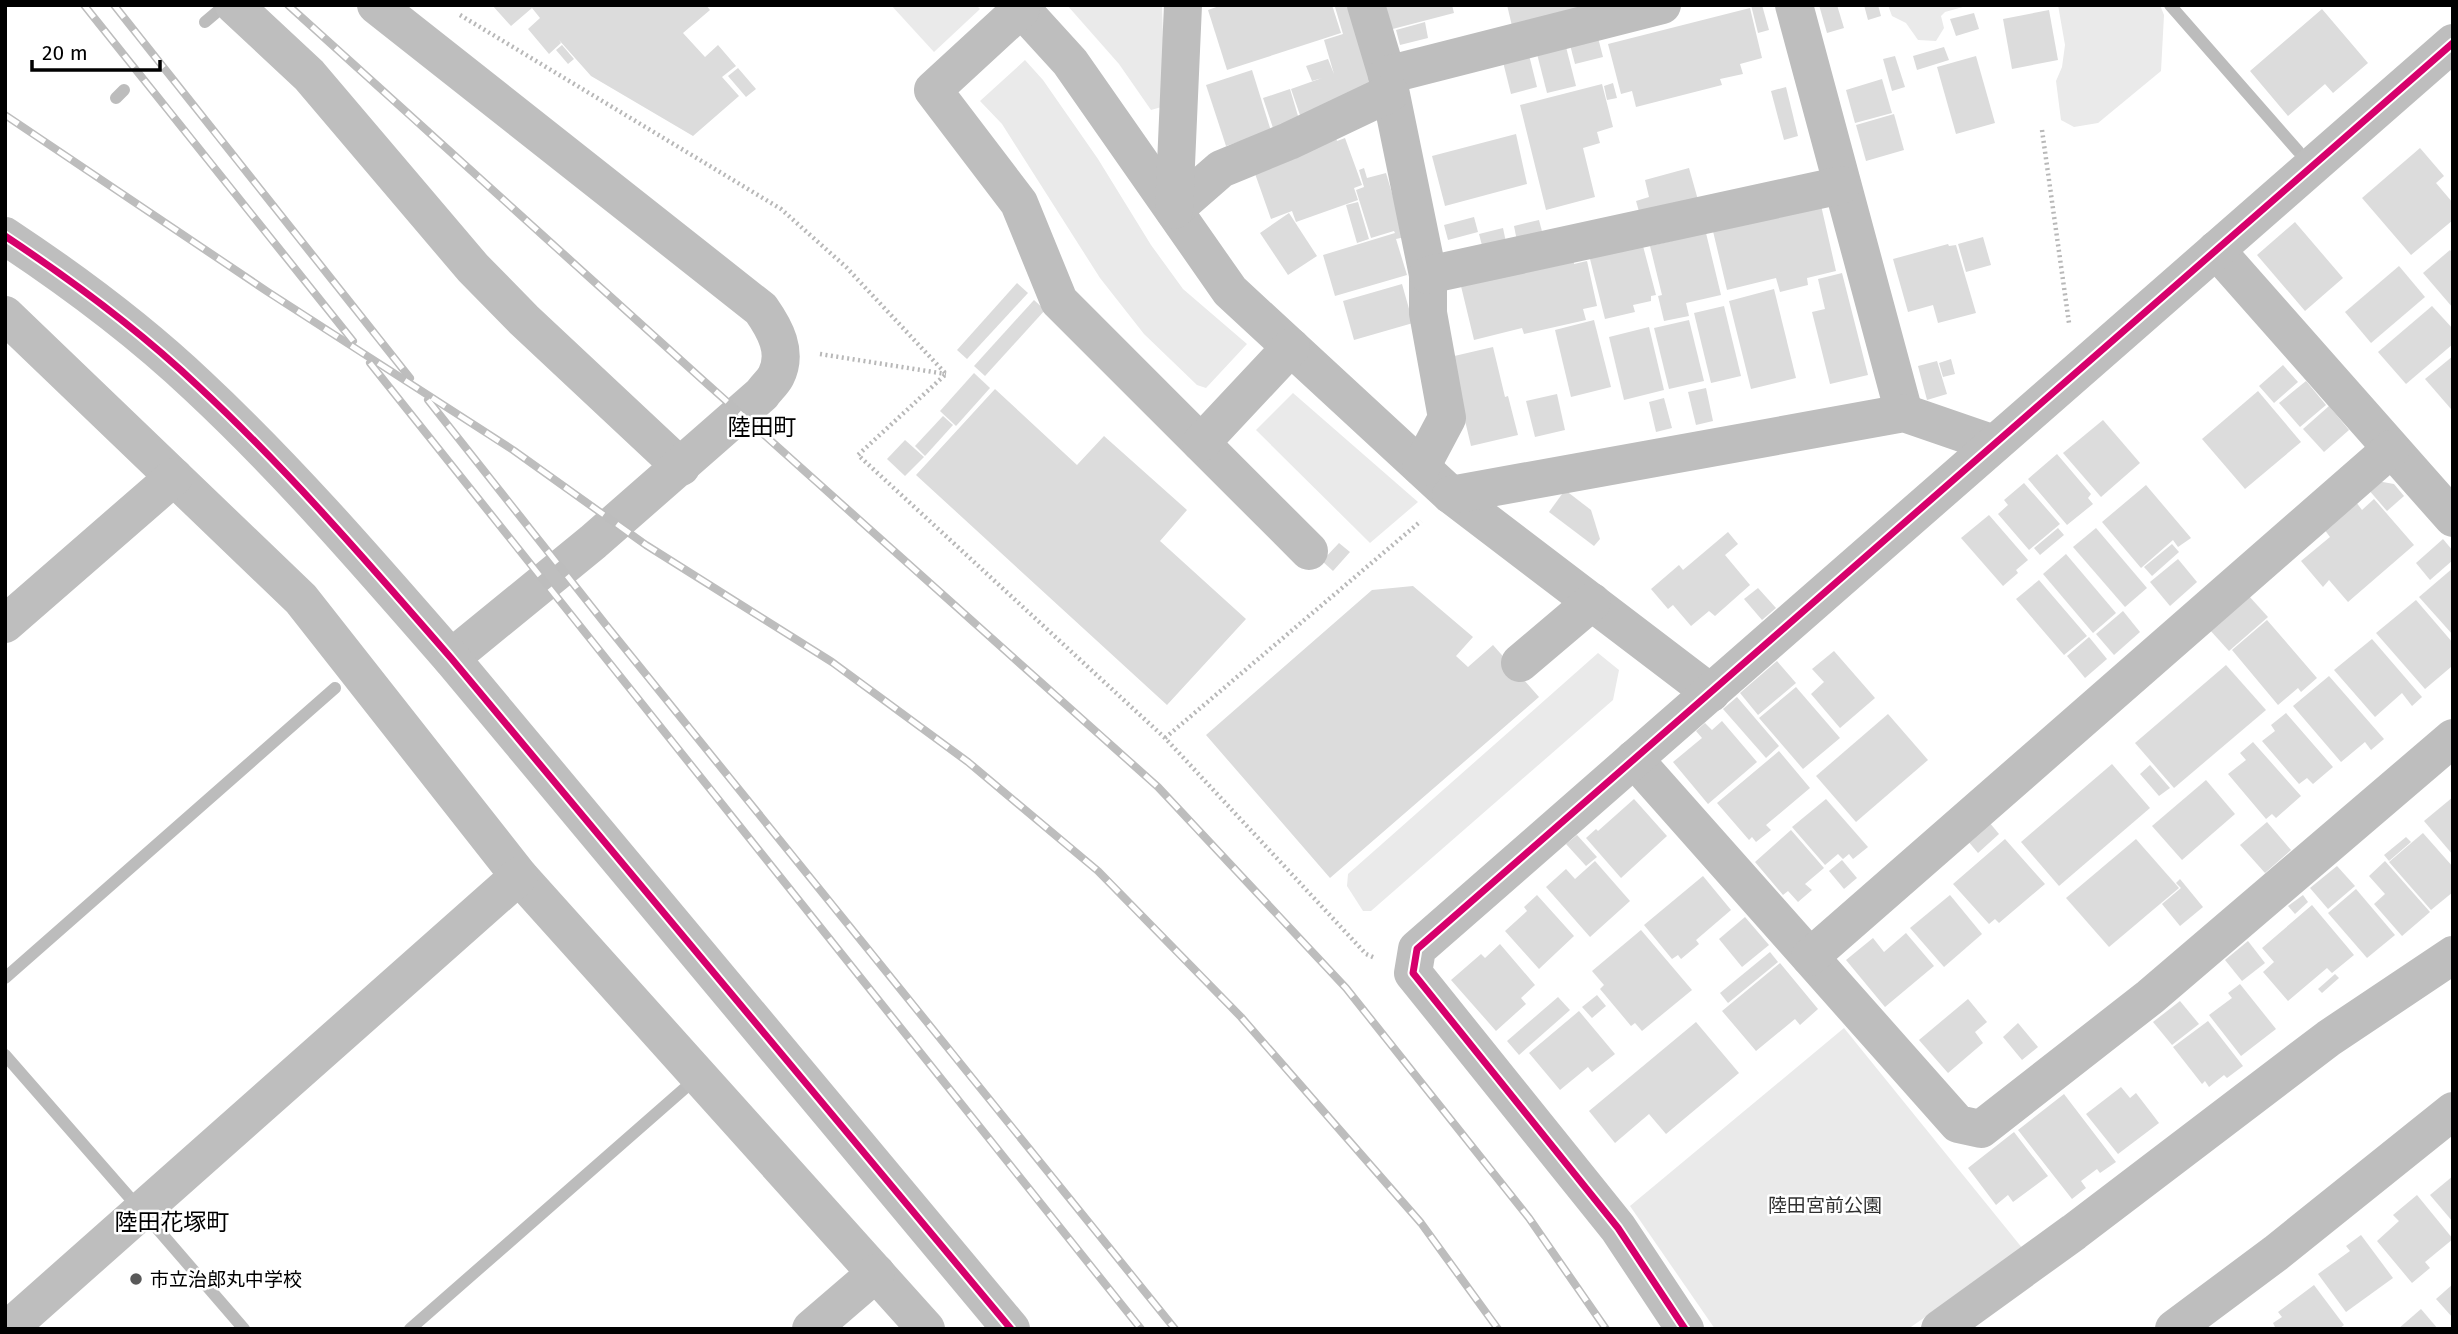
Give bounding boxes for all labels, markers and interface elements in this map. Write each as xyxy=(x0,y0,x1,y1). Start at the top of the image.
scale bar xyxy=(32,28,159,72)
text: 20 m xyxy=(42,40,88,66)
district label: 陸田町 xyxy=(728,413,797,441)
park label: 陸田宮前公園 xyxy=(1768,1194,1882,1217)
district label: 陸田花塚町 xyxy=(115,1208,230,1236)
place label: 市立治郎丸中学校 xyxy=(150,1268,302,1291)
marker: 市立治郎丸中学校 xyxy=(128,1271,144,1287)

